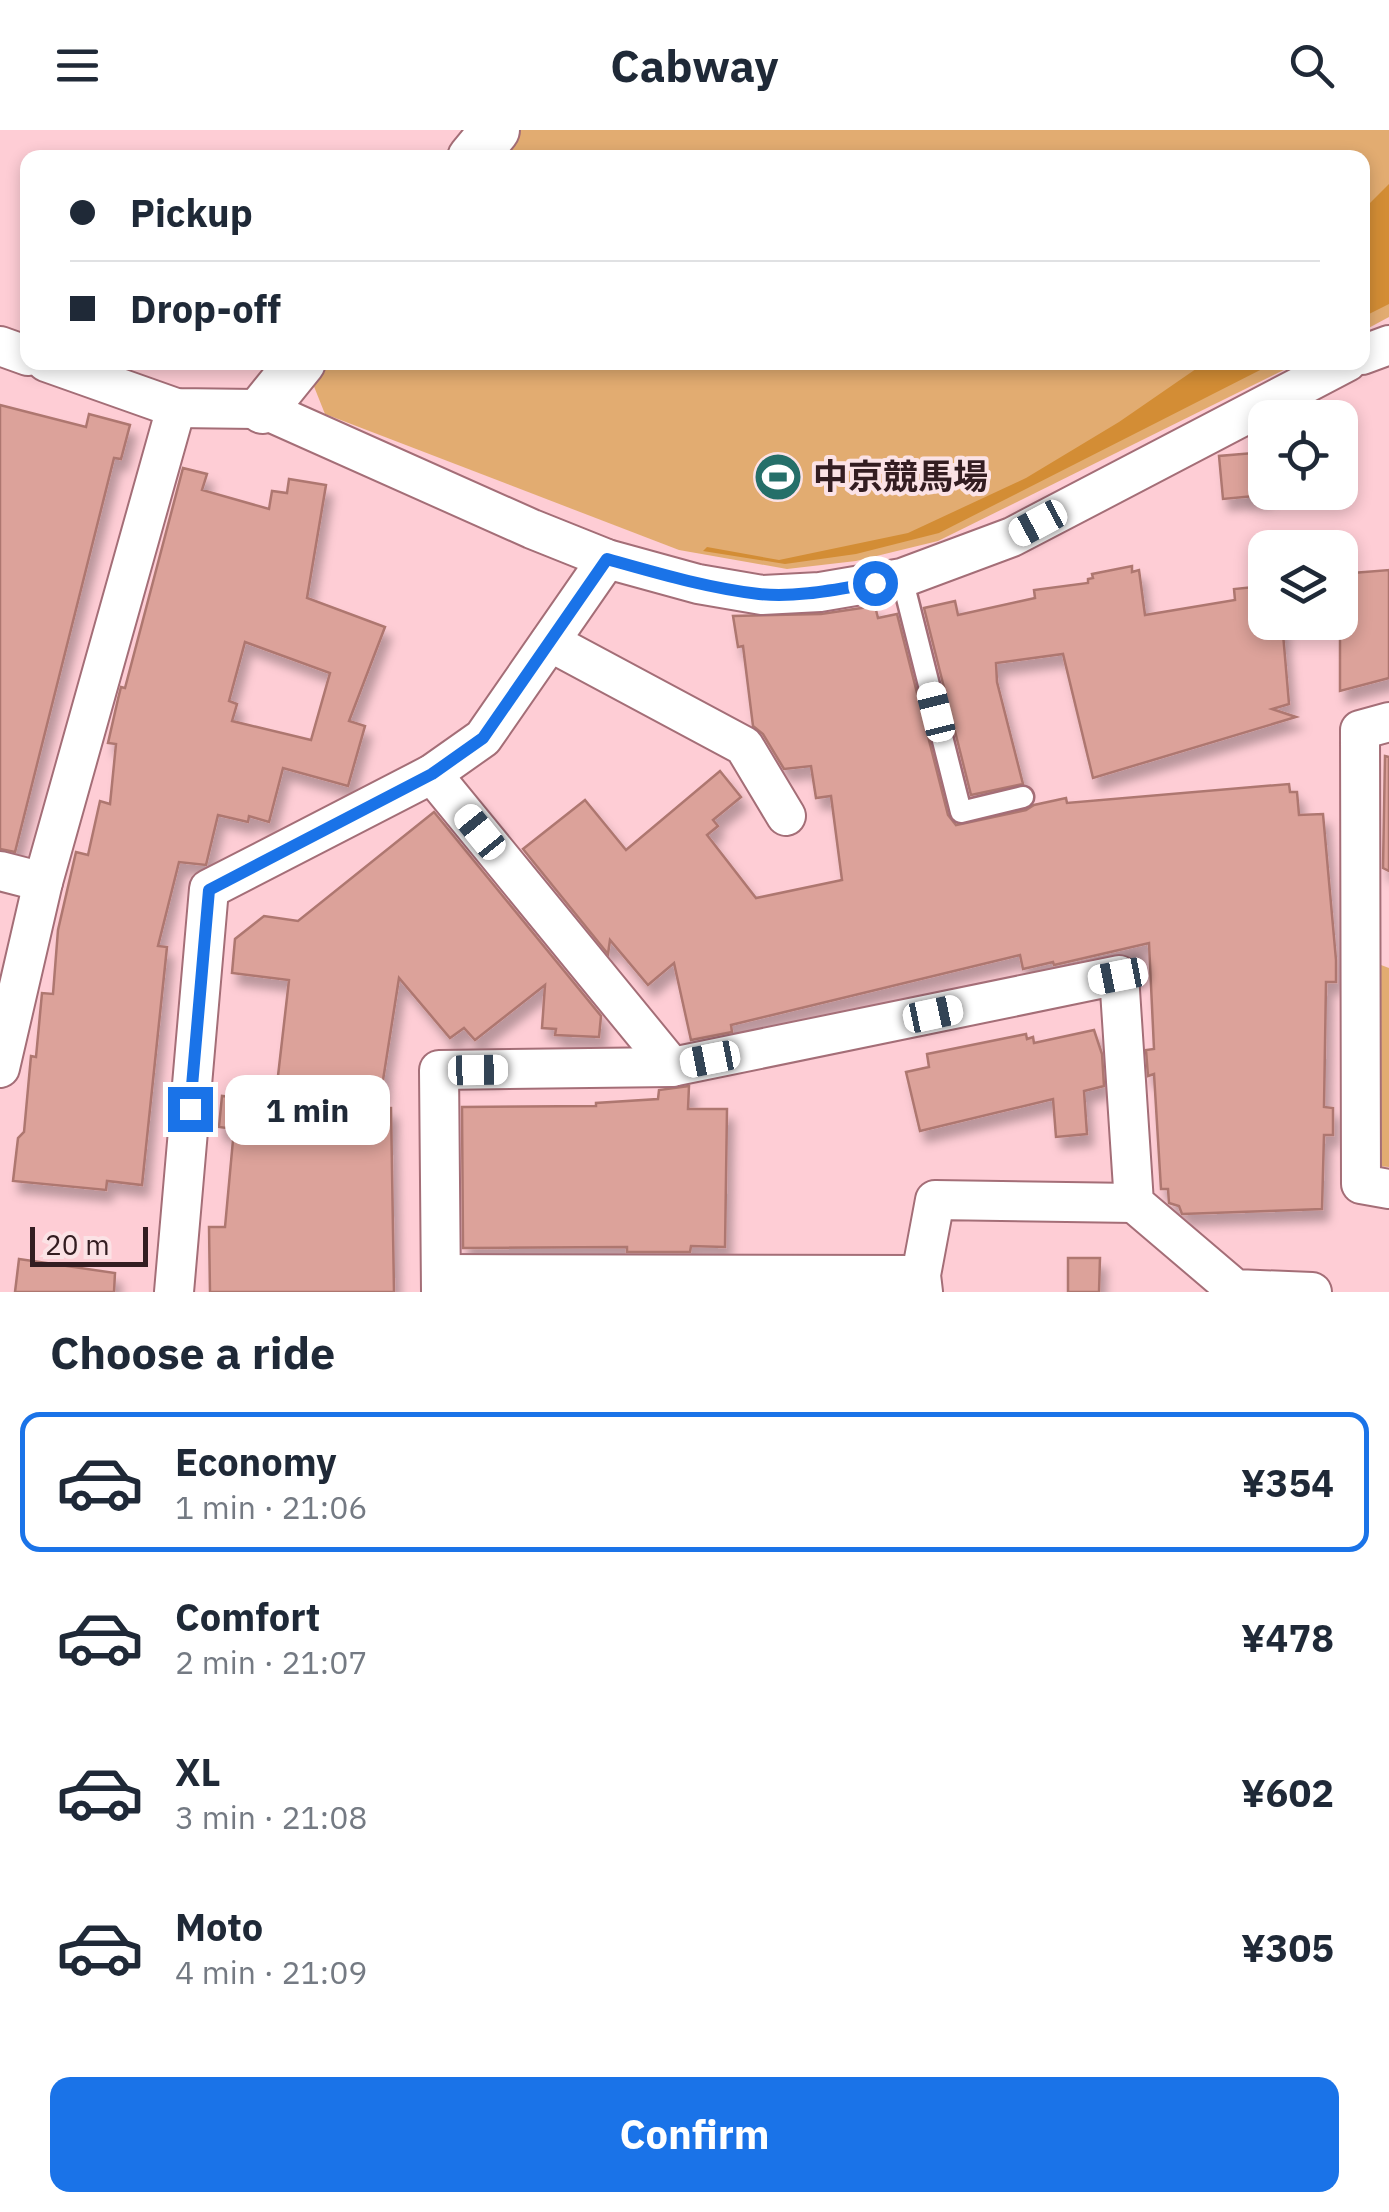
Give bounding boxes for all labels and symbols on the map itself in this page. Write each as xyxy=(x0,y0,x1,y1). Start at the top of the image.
sports icon: 中京競馬場 xyxy=(752,451,804,503)
place label: 中京競馬場 xyxy=(813,453,988,499)
car xyxy=(1004,496,1072,550)
route start xyxy=(853,561,898,606)
car xyxy=(914,679,958,745)
car xyxy=(449,799,511,865)
car xyxy=(1086,956,1150,996)
car xyxy=(901,993,965,1035)
car xyxy=(678,1039,742,1079)
car xyxy=(448,1054,508,1086)
callout: 1 min xyxy=(225,1074,390,1144)
route end xyxy=(168,1087,213,1132)
scale bar xyxy=(30,1222,148,1266)

